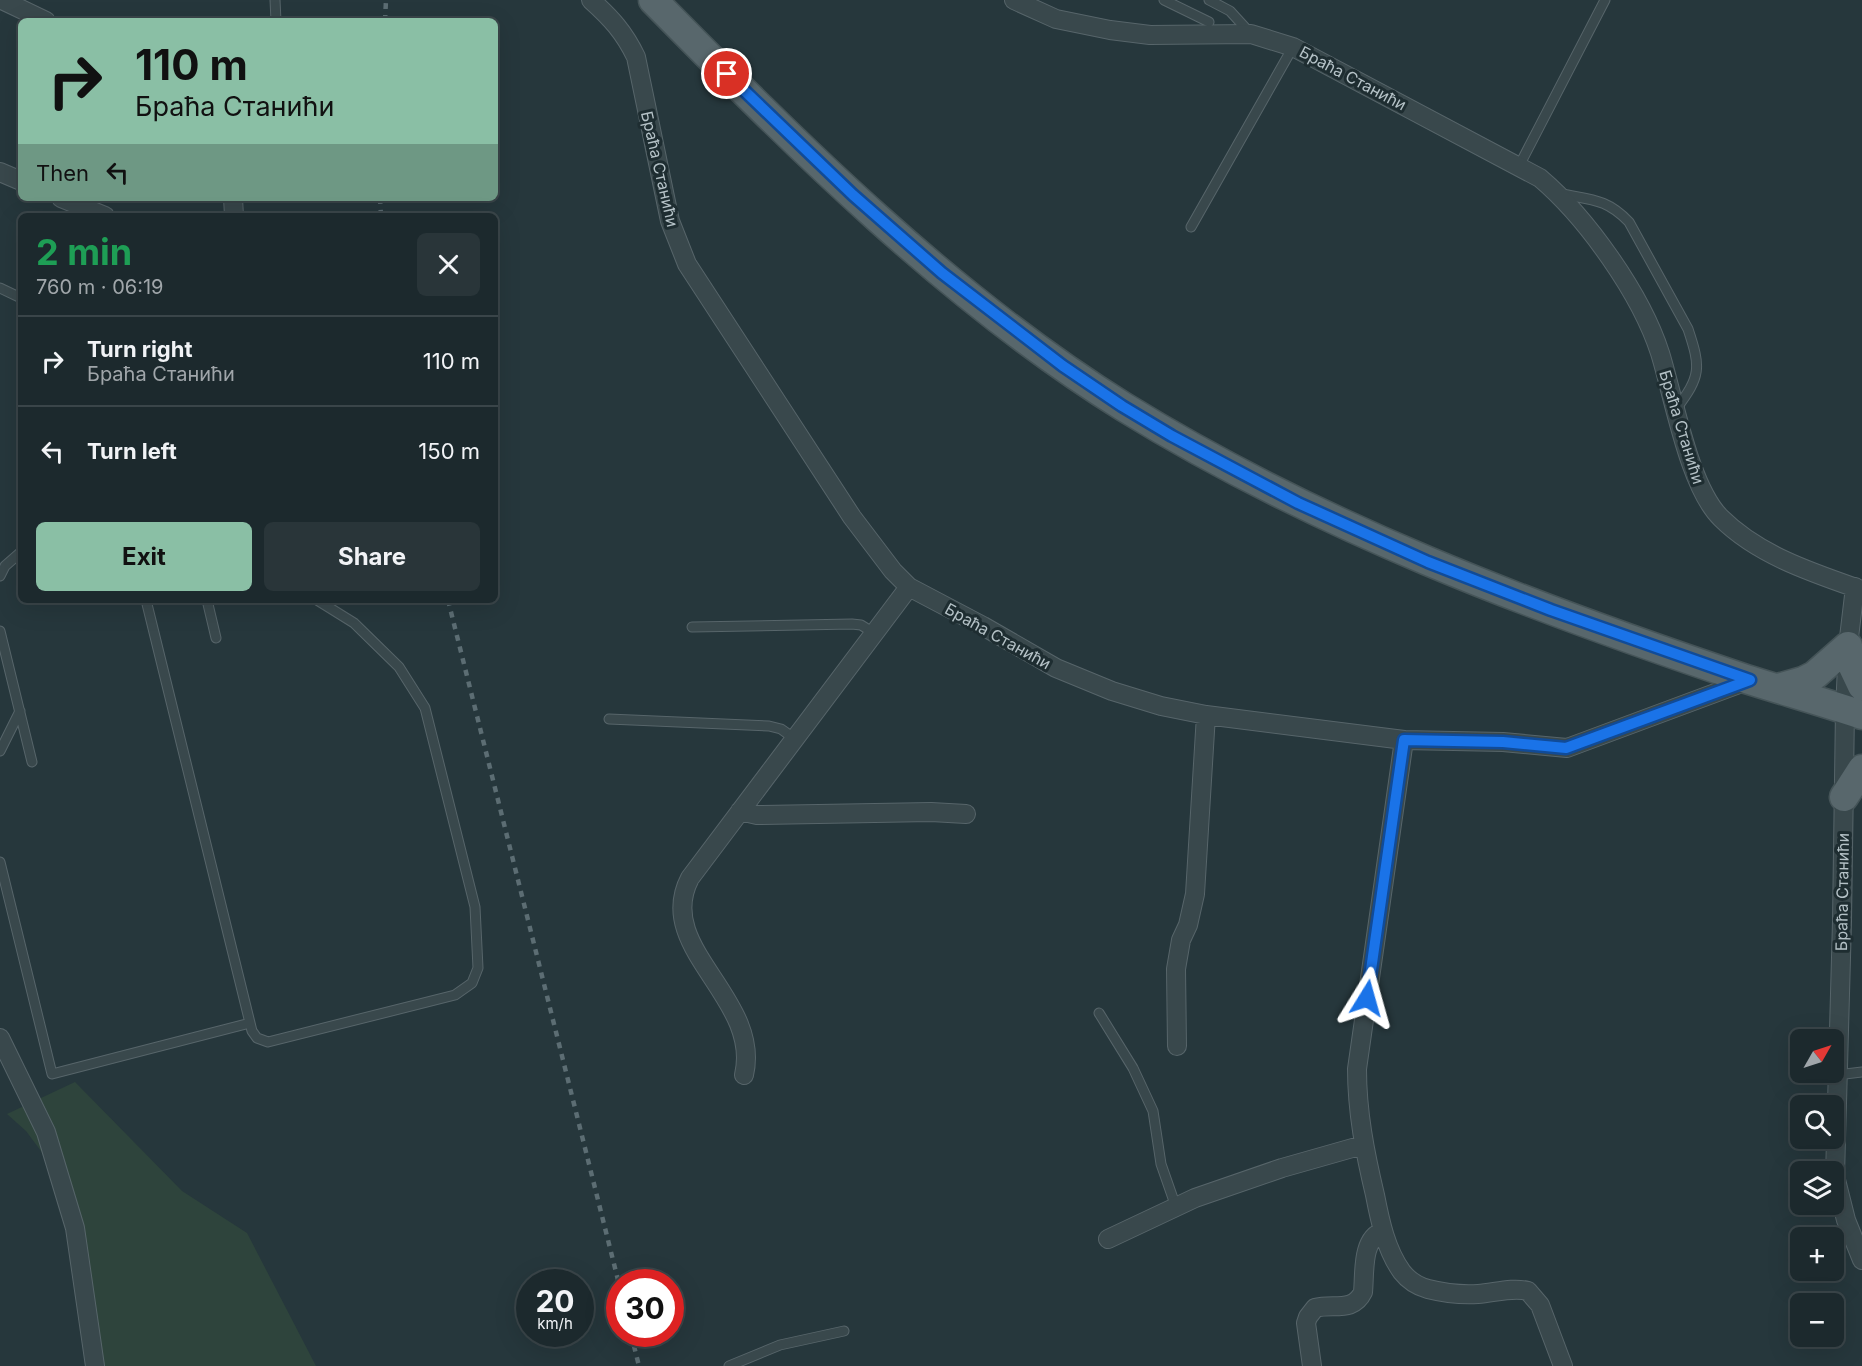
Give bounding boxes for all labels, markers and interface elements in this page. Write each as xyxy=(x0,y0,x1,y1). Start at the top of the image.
text: 110 m xyxy=(135,39,248,90)
street label: Браћа Станићи xyxy=(1296,41,1410,115)
icon: right xyxy=(36,42,114,120)
pin xyxy=(701,48,752,99)
icon: arrive xyxy=(710,57,743,90)
text: Браћа Станићи xyxy=(135,90,334,123)
street label: Браћа Станићи xyxy=(637,109,683,229)
icon: left xyxy=(101,156,134,189)
text: Then xyxy=(36,160,89,186)
text: 2 min xyxy=(36,230,132,274)
button: close xyxy=(417,233,480,296)
text: 760 m · 06:19 xyxy=(36,275,164,299)
text: Turn right xyxy=(87,336,193,362)
icon: right xyxy=(36,345,69,378)
text: 110 m xyxy=(423,348,480,374)
text: Браћа Станићи xyxy=(87,362,235,386)
street label: Браћа Станићи xyxy=(1655,368,1709,486)
icon: left xyxy=(36,435,69,468)
text: Turn left xyxy=(87,438,177,464)
text: 150 m xyxy=(418,438,480,464)
button: Exit xyxy=(36,522,252,591)
button: Share xyxy=(264,522,480,591)
street label: Браћа Станићи xyxy=(941,599,1055,673)
street label: Браћа Станићи xyxy=(1831,833,1853,951)
position arrow xyxy=(1335,966,1399,1030)
north arrow xyxy=(1790,1029,1844,1083)
map controls xyxy=(1790,1029,1844,1347)
button: search xyxy=(1790,1095,1844,1149)
button: layers xyxy=(1790,1161,1844,1215)
button: + xyxy=(1790,1227,1844,1281)
speed limit sign: 30 xyxy=(606,1269,684,1347)
text: 20 xyxy=(535,1283,575,1319)
button: − xyxy=(1790,1293,1844,1347)
text: km/h xyxy=(537,1314,573,1333)

